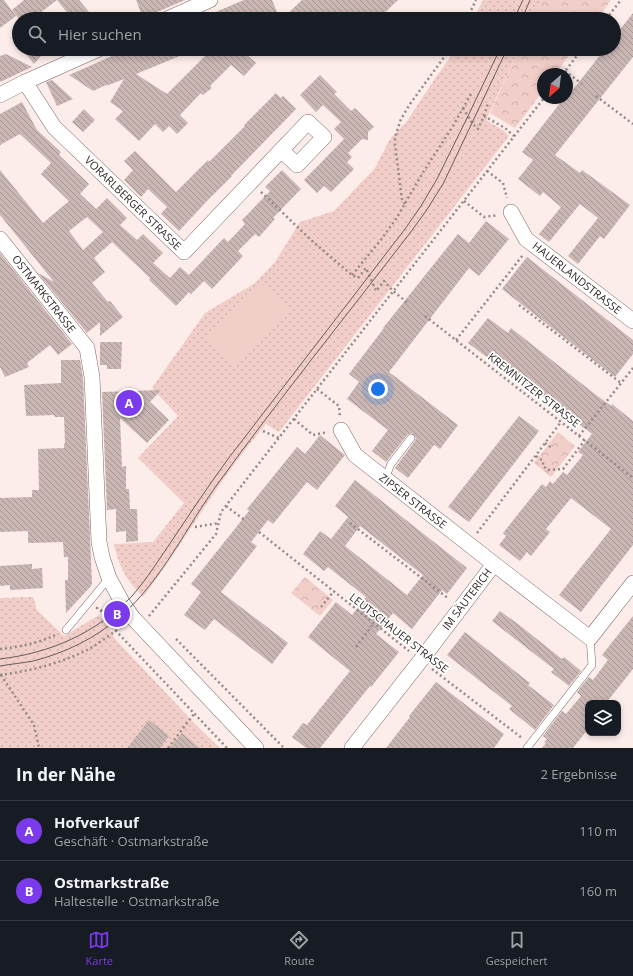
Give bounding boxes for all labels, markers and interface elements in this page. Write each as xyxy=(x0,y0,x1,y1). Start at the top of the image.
search box xyxy=(12,12,621,56)
icon: search xyxy=(26,23,48,45)
text: Hier suchen xyxy=(58,24,142,44)
north arrow xyxy=(537,68,573,104)
street label: VORARLBERGER STRASSE xyxy=(82,152,185,253)
street label: HAUERLANDSTRASSE xyxy=(530,238,625,317)
street label: OSTMARKSTRASSE xyxy=(9,252,80,336)
street label: KREMNITZER STRASSE xyxy=(485,349,583,430)
your location xyxy=(368,379,388,399)
pin: A xyxy=(116,388,142,418)
street label: ZIPSER STRASSE xyxy=(376,470,450,532)
street label: IM SÄUTERICH xyxy=(438,565,495,633)
street label: LEUTSCHAUER STRASSE xyxy=(347,589,452,676)
pin: B xyxy=(104,599,130,629)
map controls xyxy=(585,700,621,736)
button: layers xyxy=(585,700,621,736)
text: In der Nähe xyxy=(16,763,115,786)
text: 2 Ergebnisse xyxy=(540,765,617,783)
text: Hofverkauf xyxy=(54,812,139,832)
text: A xyxy=(25,822,33,840)
text: 110 m xyxy=(579,822,617,840)
text: Geschäft · Ostmarkstraße xyxy=(54,832,209,850)
text: Ostmarkstraße xyxy=(54,872,169,892)
text: B xyxy=(25,882,33,900)
text: 160 m xyxy=(579,882,617,900)
text: Haltestelle · Ostmarkstraße xyxy=(54,892,219,910)
tab: Karte xyxy=(86,929,113,968)
tab: Route xyxy=(284,929,314,968)
tab: Gespeichert xyxy=(486,929,547,968)

